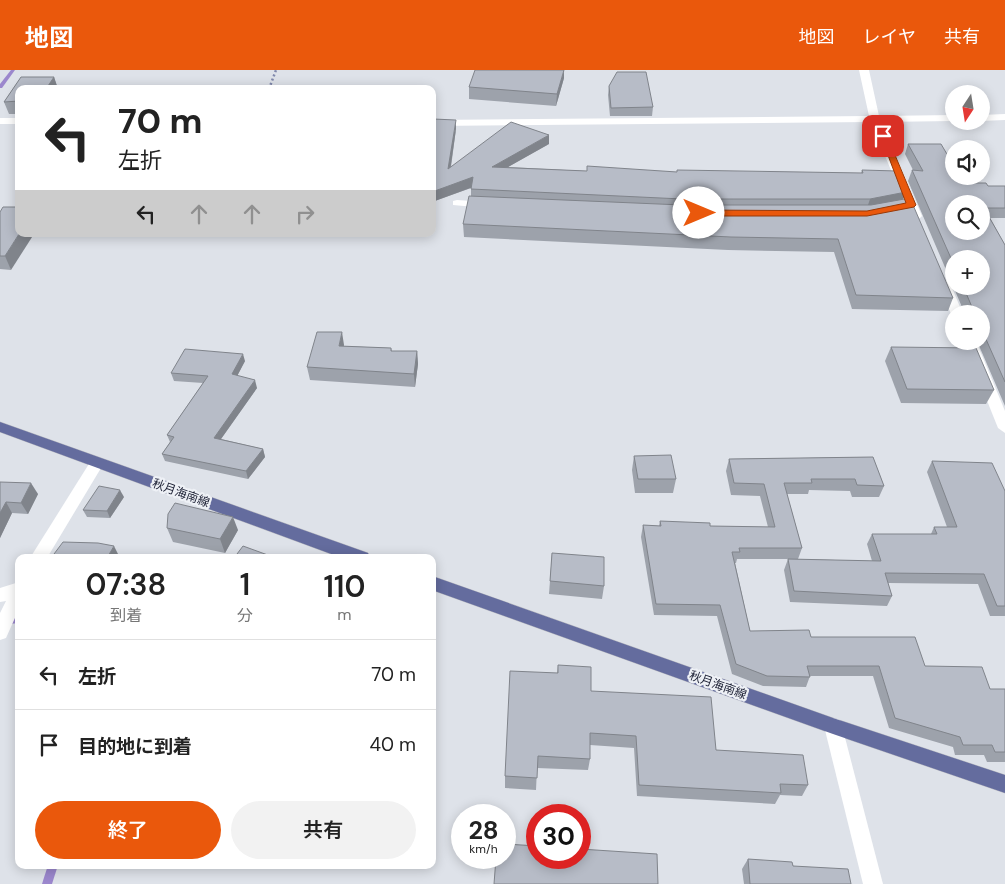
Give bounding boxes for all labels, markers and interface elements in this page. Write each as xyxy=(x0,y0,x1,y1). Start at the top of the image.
text: 地図 xyxy=(25,22,73,53)
text: 地図 xyxy=(799,25,835,49)
text: レイヤ xyxy=(863,25,916,49)
text: 共有 xyxy=(944,25,980,49)
north arrow xyxy=(945,85,990,130)
map controls xyxy=(945,85,990,350)
text: 70 m xyxy=(118,98,202,144)
icon: left xyxy=(35,105,100,170)
pin xyxy=(862,115,904,157)
icon: arrive xyxy=(869,122,897,150)
button: sound xyxy=(945,140,990,185)
text: 左折 xyxy=(118,146,162,175)
position arrow xyxy=(672,186,724,238)
button: search xyxy=(945,195,990,240)
icon: left xyxy=(132,200,160,228)
icon: ahead xyxy=(185,200,213,228)
icon: ahead xyxy=(238,200,266,228)
icon: right xyxy=(291,200,319,228)
button: + xyxy=(945,250,990,295)
button: − xyxy=(945,305,990,350)
street label: 秋月海南線 xyxy=(150,475,212,511)
text: 07:38 xyxy=(86,565,166,604)
text: 1 xyxy=(240,565,250,604)
text: 110 xyxy=(324,567,365,606)
text: m xyxy=(337,604,352,625)
text: 到着 xyxy=(110,605,142,626)
text: 分 xyxy=(237,605,253,626)
icon: left xyxy=(35,661,63,689)
text: 70 m xyxy=(371,662,416,687)
text: 左折 xyxy=(78,664,116,689)
street label: 秋月海南線 xyxy=(687,667,749,703)
icon: arrive xyxy=(35,731,63,759)
text: 40 m xyxy=(369,732,416,757)
text: 目的地に到着 xyxy=(78,734,192,759)
button: 終了 xyxy=(35,801,221,859)
button: 共有 xyxy=(231,801,416,859)
speed limit sign: 30 xyxy=(526,804,591,869)
text: 28 xyxy=(468,814,499,847)
text: km/h xyxy=(469,841,498,857)

